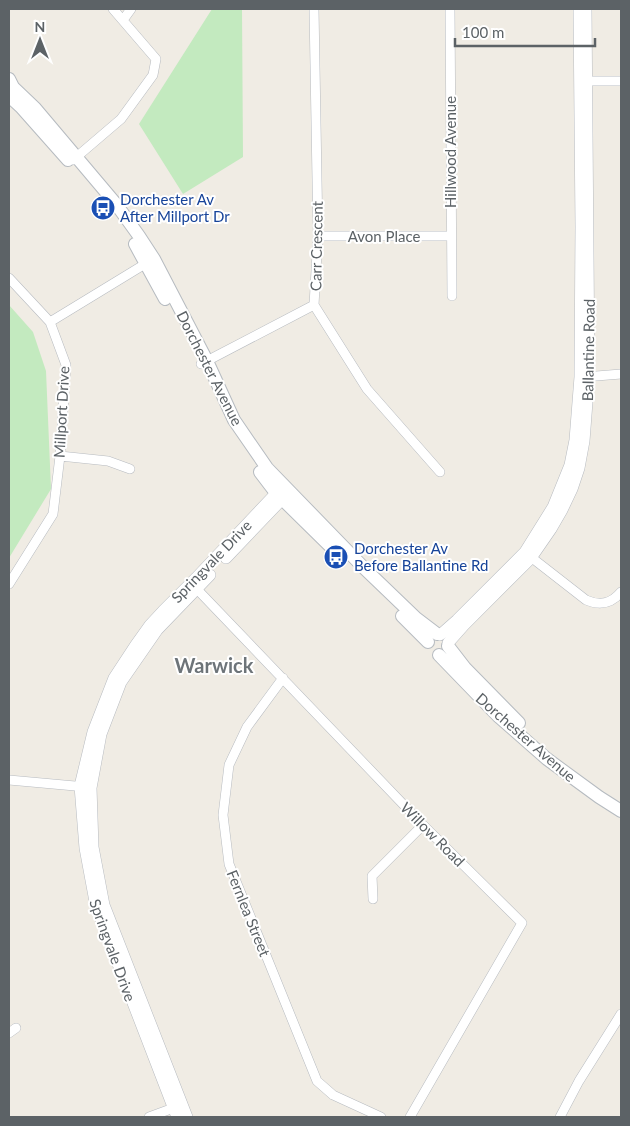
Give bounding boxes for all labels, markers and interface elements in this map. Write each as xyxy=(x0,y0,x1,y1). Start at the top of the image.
north arrow xyxy=(15,15,65,65)
scale bar xyxy=(455,15,595,47)
text: N xyxy=(35,18,45,35)
text: 100 m xyxy=(462,23,504,41)
street label: Hillwood Avenue xyxy=(441,96,459,208)
place label: Dorchester Av After Millport Dr xyxy=(120,190,230,225)
bus stop icon: Dorchester Av After Millport Dr xyxy=(90,195,116,221)
street label: Carr Crescent xyxy=(306,200,326,291)
street label: Avon Place xyxy=(348,227,420,245)
street label: Ballantine Road xyxy=(578,299,598,401)
street label: Dorchester Avenue xyxy=(173,308,247,428)
street label: Millport Drive xyxy=(50,366,72,458)
street label: Springvale Drive xyxy=(167,516,255,606)
place label: Dorchester Av Before Ballantine Rd xyxy=(354,539,488,574)
bus stop icon: Dorchester Av Before Ballantine Rd xyxy=(323,544,349,570)
district label: Warwick xyxy=(175,653,254,677)
street label: Dorchester Avenue xyxy=(472,689,580,785)
street label: Willow Road xyxy=(397,798,469,870)
street label: Fernlea Street xyxy=(223,867,275,960)
street label: Springvale Drive xyxy=(86,896,140,1004)

